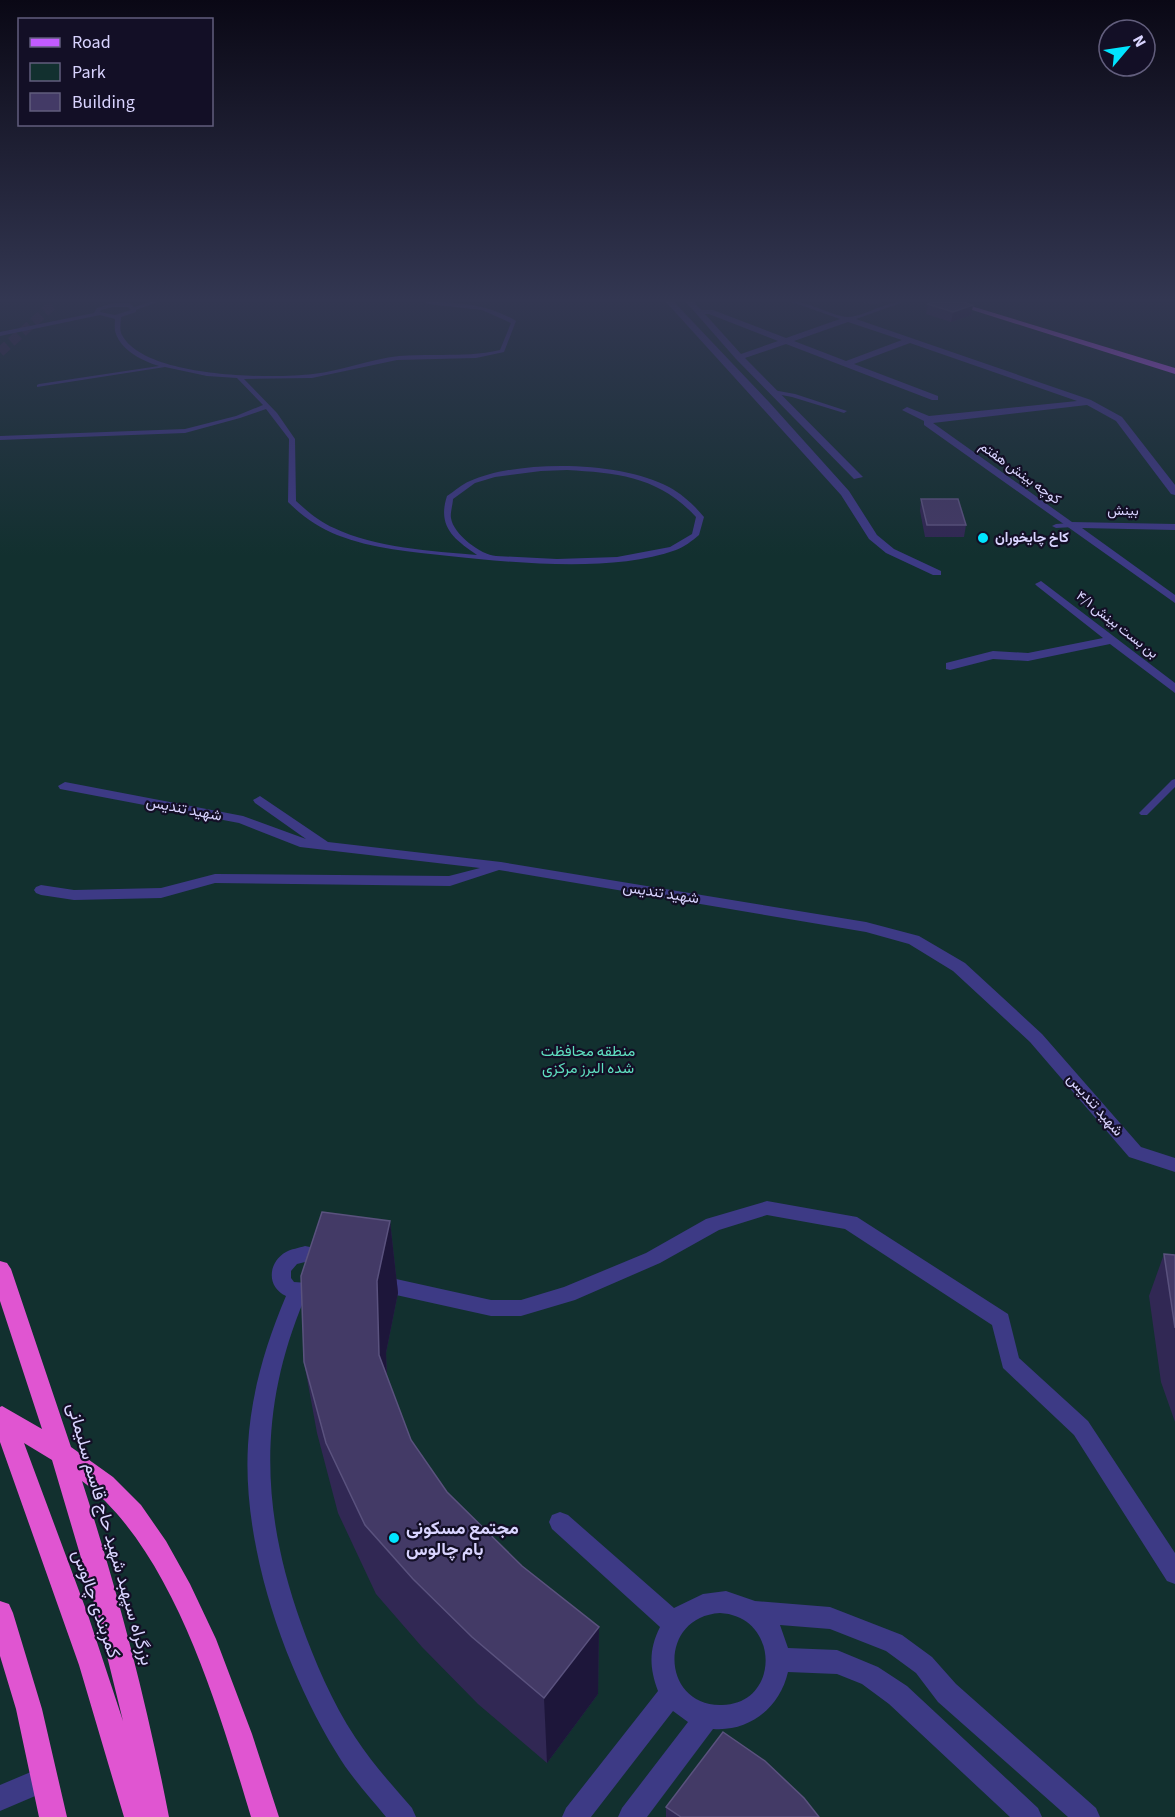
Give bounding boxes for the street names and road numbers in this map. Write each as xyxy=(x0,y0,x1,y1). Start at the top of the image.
street label: کوچه بینش هفتم xyxy=(975,437,1065,509)
street label: بینش xyxy=(1107,501,1139,521)
street label: بن بست بینش ۴/۱ xyxy=(1072,586,1162,664)
street label: شهید تندیس xyxy=(144,791,224,827)
street label: شهید تندیس xyxy=(621,877,701,909)
street label: شهید تندیس xyxy=(1062,1069,1128,1141)
street label: بزرگراه سپهبد شهید حاج قاسم سلیمانی xyxy=(60,1400,160,1668)
street label: کمربندی چالوس xyxy=(66,1546,126,1662)

